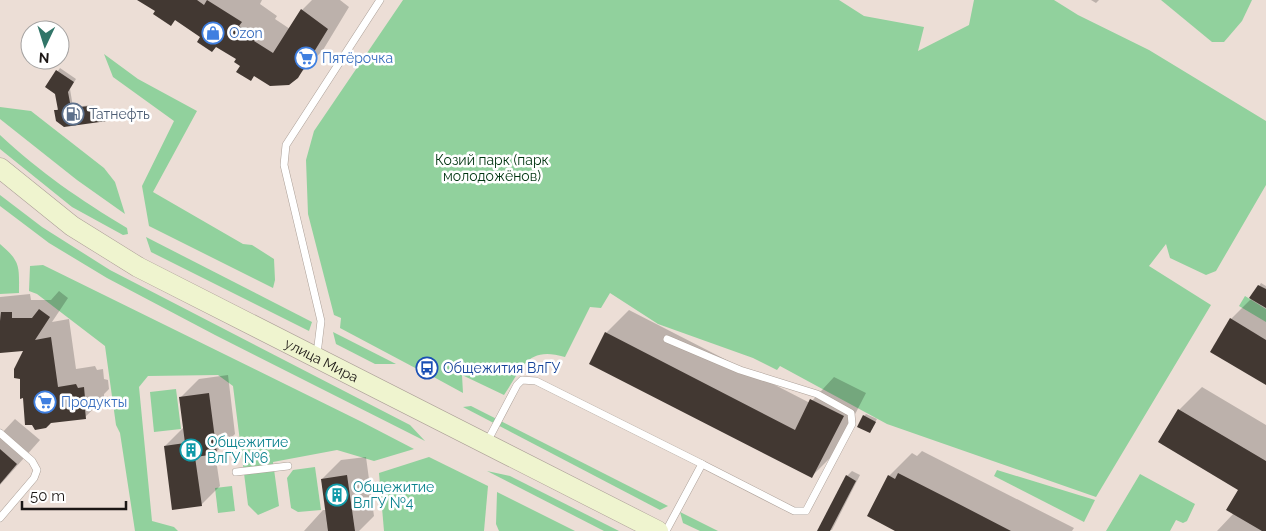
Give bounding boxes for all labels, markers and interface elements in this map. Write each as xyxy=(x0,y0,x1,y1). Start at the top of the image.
north arrow xyxy=(20,20,70,70)
shop icon: Ozon xyxy=(201,21,225,45)
place label: Ozon xyxy=(229,25,263,41)
supermarket icon: Пятёрочка xyxy=(294,46,318,70)
text: N xyxy=(38,50,50,66)
place label: Пятёрочка xyxy=(322,50,393,66)
fuel station icon: Татнефть xyxy=(61,102,85,126)
place label: Татнефть xyxy=(89,106,150,122)
park label: Козий парк (парк молодожёнов) xyxy=(435,152,549,184)
street label: улица Мира xyxy=(282,335,361,385)
bus stop icon: Общежития ВлГУ xyxy=(415,356,439,380)
place label: Общежития ВлГУ xyxy=(443,360,560,376)
supermarket icon: Продукты xyxy=(33,390,57,414)
place label: Продукты xyxy=(61,394,127,410)
place label: Общежитие ВлГУ №6 xyxy=(207,434,288,466)
building icon: Общежитие ВлГУ №6 xyxy=(179,438,203,462)
scale bar xyxy=(22,478,126,510)
place label: Общежитие ВлГУ №4 xyxy=(353,479,434,511)
building icon: Общежитие ВлГУ №4 xyxy=(325,483,349,507)
text: 50 m xyxy=(30,487,65,505)

